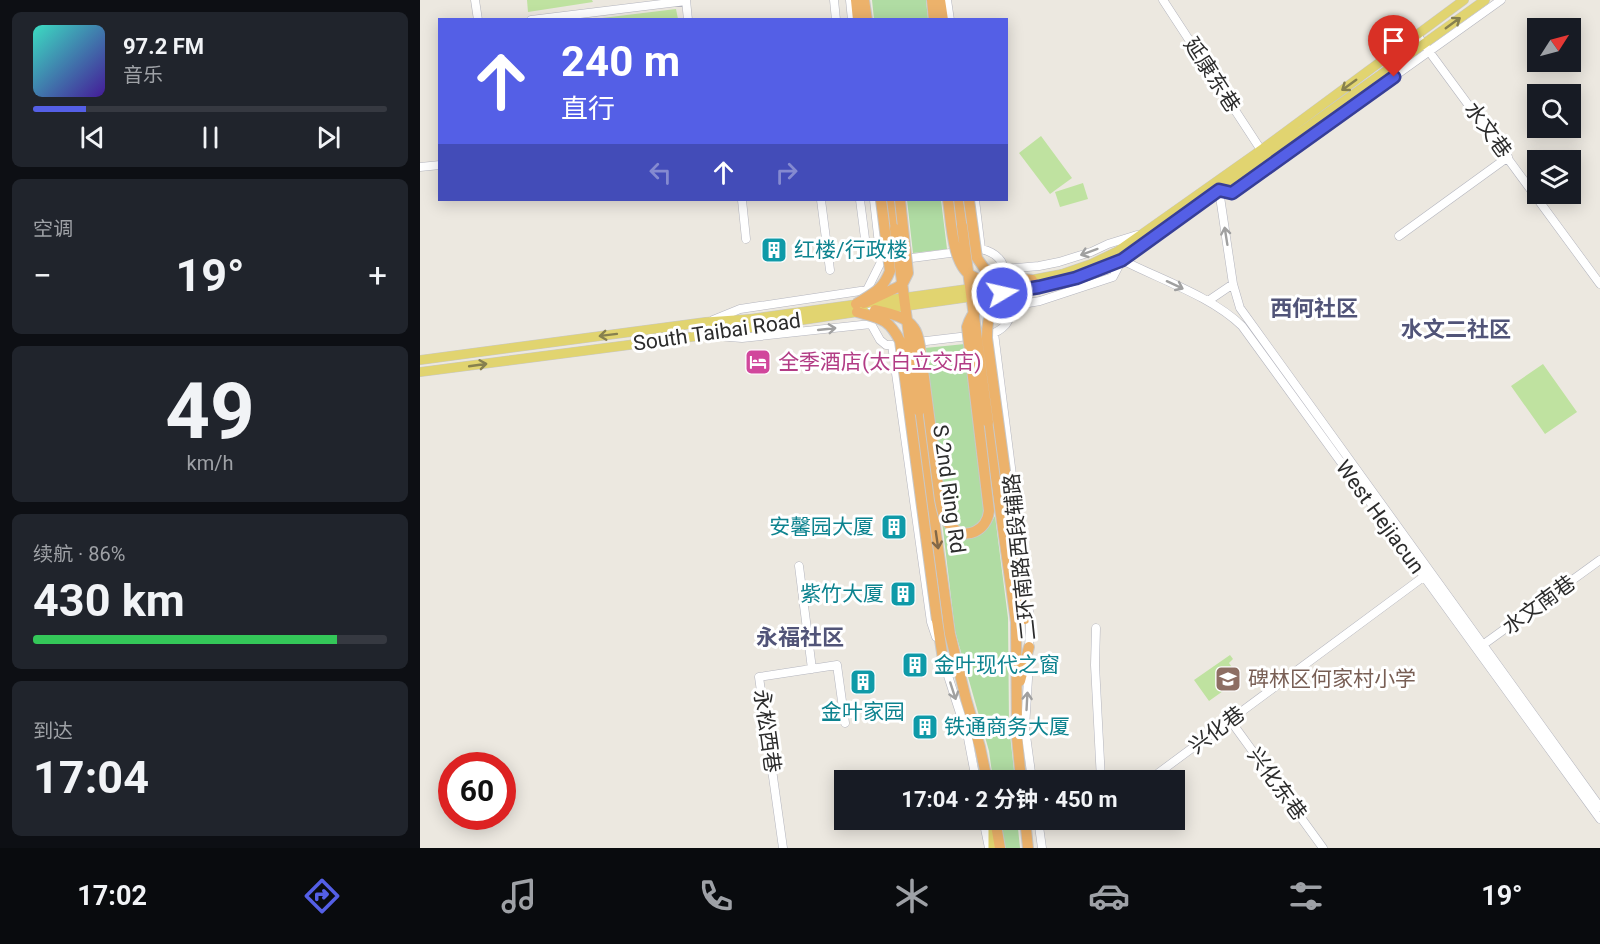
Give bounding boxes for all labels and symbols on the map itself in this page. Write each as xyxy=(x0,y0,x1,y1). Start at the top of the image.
pin xyxy=(1368,15,1419,77)
one-way arrow xyxy=(1445,17,1461,29)
north arrow xyxy=(1527,18,1581,72)
street label: 延康东巷 xyxy=(1179,33,1245,117)
one-way arrow xyxy=(1342,79,1358,91)
street label: 水文巷 xyxy=(1460,97,1516,163)
one-way arrow xyxy=(1221,227,1232,246)
building icon: 红楼/行政楼 xyxy=(759,235,789,265)
place label: 红楼/行政楼 xyxy=(794,238,908,262)
one-way arrow xyxy=(1080,247,1099,258)
position arrow xyxy=(970,261,1034,325)
one-way arrow xyxy=(1165,280,1183,292)
district label: 西何社区 xyxy=(1270,296,1358,321)
street label: South Taibai Road xyxy=(632,308,802,356)
district label: 水文二社区 xyxy=(1401,317,1511,342)
one-way arrow xyxy=(817,323,837,334)
one-way arrow xyxy=(599,330,619,341)
hotel icon: 全季酒店(太白立交店) xyxy=(743,347,773,377)
place label: 全季酒店(太白立交店) xyxy=(778,350,982,374)
one-way arrow xyxy=(468,359,487,370)
street label: S 2nd Ring Rd xyxy=(928,423,970,555)
street label: West Hejiacun xyxy=(1331,456,1429,578)
street label: 二环南路西段辅路 xyxy=(999,472,1041,642)
building icon: 安馨园大厦 xyxy=(879,512,909,542)
place label: 安馨园大厦 xyxy=(769,515,874,539)
one-way arrow xyxy=(931,530,942,549)
street label: 水文南巷 xyxy=(1498,571,1580,639)
building icon: 紫竹大厦 xyxy=(888,579,918,609)
place label: 紫竹大厦 xyxy=(800,582,884,606)
district label: 永福社区 xyxy=(756,625,844,650)
building icon: 金叶现代之窗 xyxy=(900,650,930,680)
place label: 金叶现代之窗 xyxy=(934,653,1060,677)
school or university icon: 碑林区何家村小学 xyxy=(1213,664,1243,694)
building icon: 金叶家园 xyxy=(848,667,878,697)
place label: 碑林区何家村小学 xyxy=(1248,667,1416,691)
one-way arrow xyxy=(948,681,959,700)
street label: 永松西巷 xyxy=(749,688,785,774)
one-way arrow xyxy=(1021,692,1032,711)
place label: 金叶家园 xyxy=(821,700,905,724)
street label: 兴化巷 xyxy=(1185,701,1249,759)
building icon: 铁通商务大厦 xyxy=(910,712,940,742)
place label: 铁通商务大厦 xyxy=(944,715,1070,739)
street label: 兴化东巷 xyxy=(1243,743,1311,825)
speed limit sign: 60 xyxy=(438,752,516,830)

